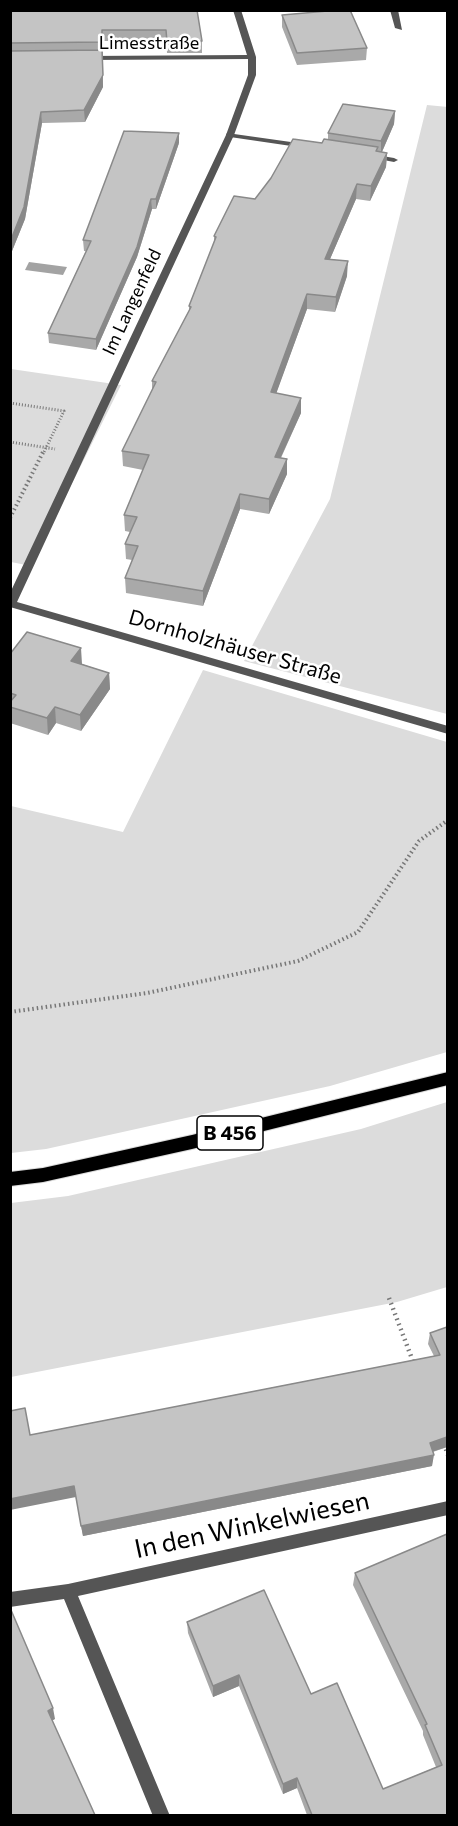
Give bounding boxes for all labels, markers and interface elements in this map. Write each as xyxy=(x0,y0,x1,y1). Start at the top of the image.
street label: Limesstraße xyxy=(99,32,199,54)
street label: Im Langenfeld xyxy=(98,245,166,359)
street label: Dornholzhäuser Straße xyxy=(126,605,344,689)
road number: B 456 xyxy=(197,1116,263,1150)
street label: In den Winkelwiesen xyxy=(132,1485,372,1565)

